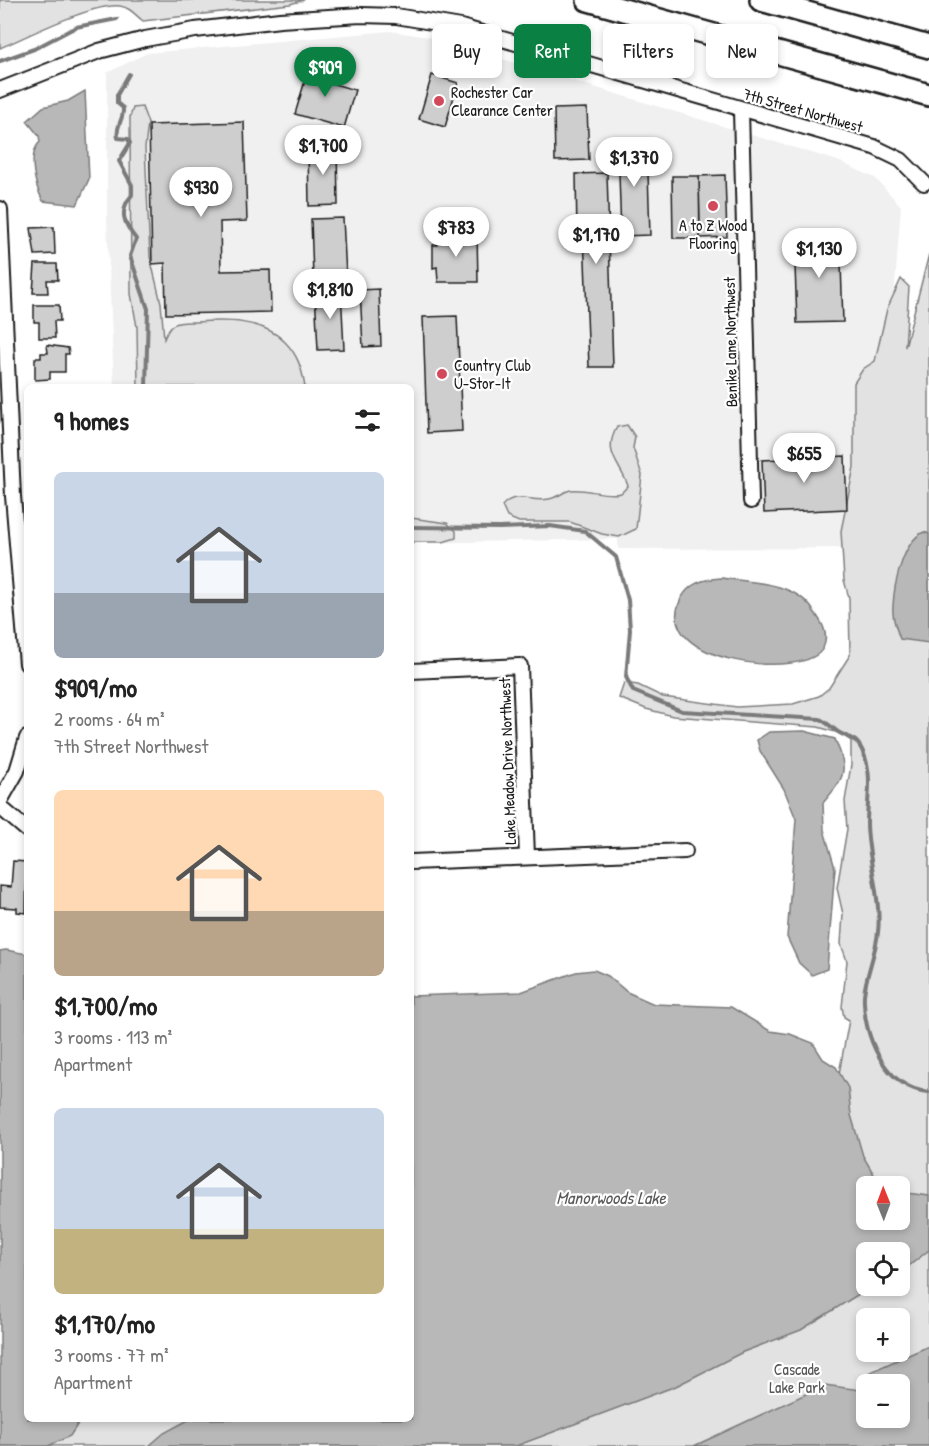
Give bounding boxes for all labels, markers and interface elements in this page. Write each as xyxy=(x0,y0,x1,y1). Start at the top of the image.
chip: Buy xyxy=(432,24,502,78)
chip: Rent xyxy=(514,24,591,78)
chip: Filters xyxy=(603,24,694,78)
chip: New xyxy=(706,24,778,78)
pin: $909 xyxy=(289,47,361,98)
text: $909 xyxy=(308,53,342,80)
place label: Rochester Car Clearance Center xyxy=(451,81,553,121)
street label: 7th Street Northwest xyxy=(741,82,866,138)
marker: Rochester Car Clearance Center xyxy=(432,94,446,108)
pin: $1,700 xyxy=(274,125,372,176)
text: $1,700 xyxy=(298,131,348,158)
pin: $1,370 xyxy=(585,137,683,188)
text: $1,370 xyxy=(609,143,659,170)
pin: $930 xyxy=(165,167,237,218)
text: $930 xyxy=(183,173,219,200)
marker: A to Z Wood Flooring xyxy=(706,199,720,213)
pin: $783 xyxy=(420,207,492,258)
text: $783 xyxy=(437,213,475,240)
pin: $1,170 xyxy=(547,214,645,265)
place label: A to Z Wood Flooring xyxy=(679,214,747,254)
text: $1,170 xyxy=(572,220,620,247)
pin: $1,130 xyxy=(770,228,868,279)
text: $1,130 xyxy=(796,234,842,261)
pin: $1,810 xyxy=(281,269,379,320)
text: $1,810 xyxy=(307,275,353,302)
street label: Benike Lane Northwest xyxy=(718,276,742,407)
place label: Country Club U-Stor-It xyxy=(454,354,531,394)
marker: Country Club U-Stor-It xyxy=(435,367,449,381)
text: 9 homes xyxy=(54,403,129,438)
icon: filters xyxy=(351,404,384,437)
pin: $655 xyxy=(768,433,840,484)
text: $655 xyxy=(786,439,822,466)
icon: home xyxy=(165,511,273,619)
text: $909/mo xyxy=(54,670,137,705)
street label: Lake Meadow Drive Northwest xyxy=(493,676,521,845)
text: 2 rooms · 64 m² xyxy=(54,705,165,732)
text: 7th Street Northwest xyxy=(54,732,208,759)
icon: home xyxy=(165,829,273,937)
text: $1,700/mo xyxy=(54,988,157,1023)
text: 3 rooms · 113 m² xyxy=(54,1023,172,1050)
text: Apartment xyxy=(54,1050,132,1077)
icon: home xyxy=(165,1147,273,1255)
north arrow xyxy=(856,1176,910,1230)
map controls xyxy=(856,1176,910,1428)
water label: Manorwoods Lake xyxy=(556,1185,667,1210)
button: locate xyxy=(856,1242,910,1296)
text: $1,170/mo xyxy=(54,1306,155,1341)
button: + xyxy=(856,1308,910,1362)
text: 3 rooms · 77 m² xyxy=(54,1341,168,1368)
park label: Cascade Lake Park xyxy=(769,1358,825,1398)
text: Apartment xyxy=(54,1368,132,1395)
button: − xyxy=(856,1374,910,1428)

